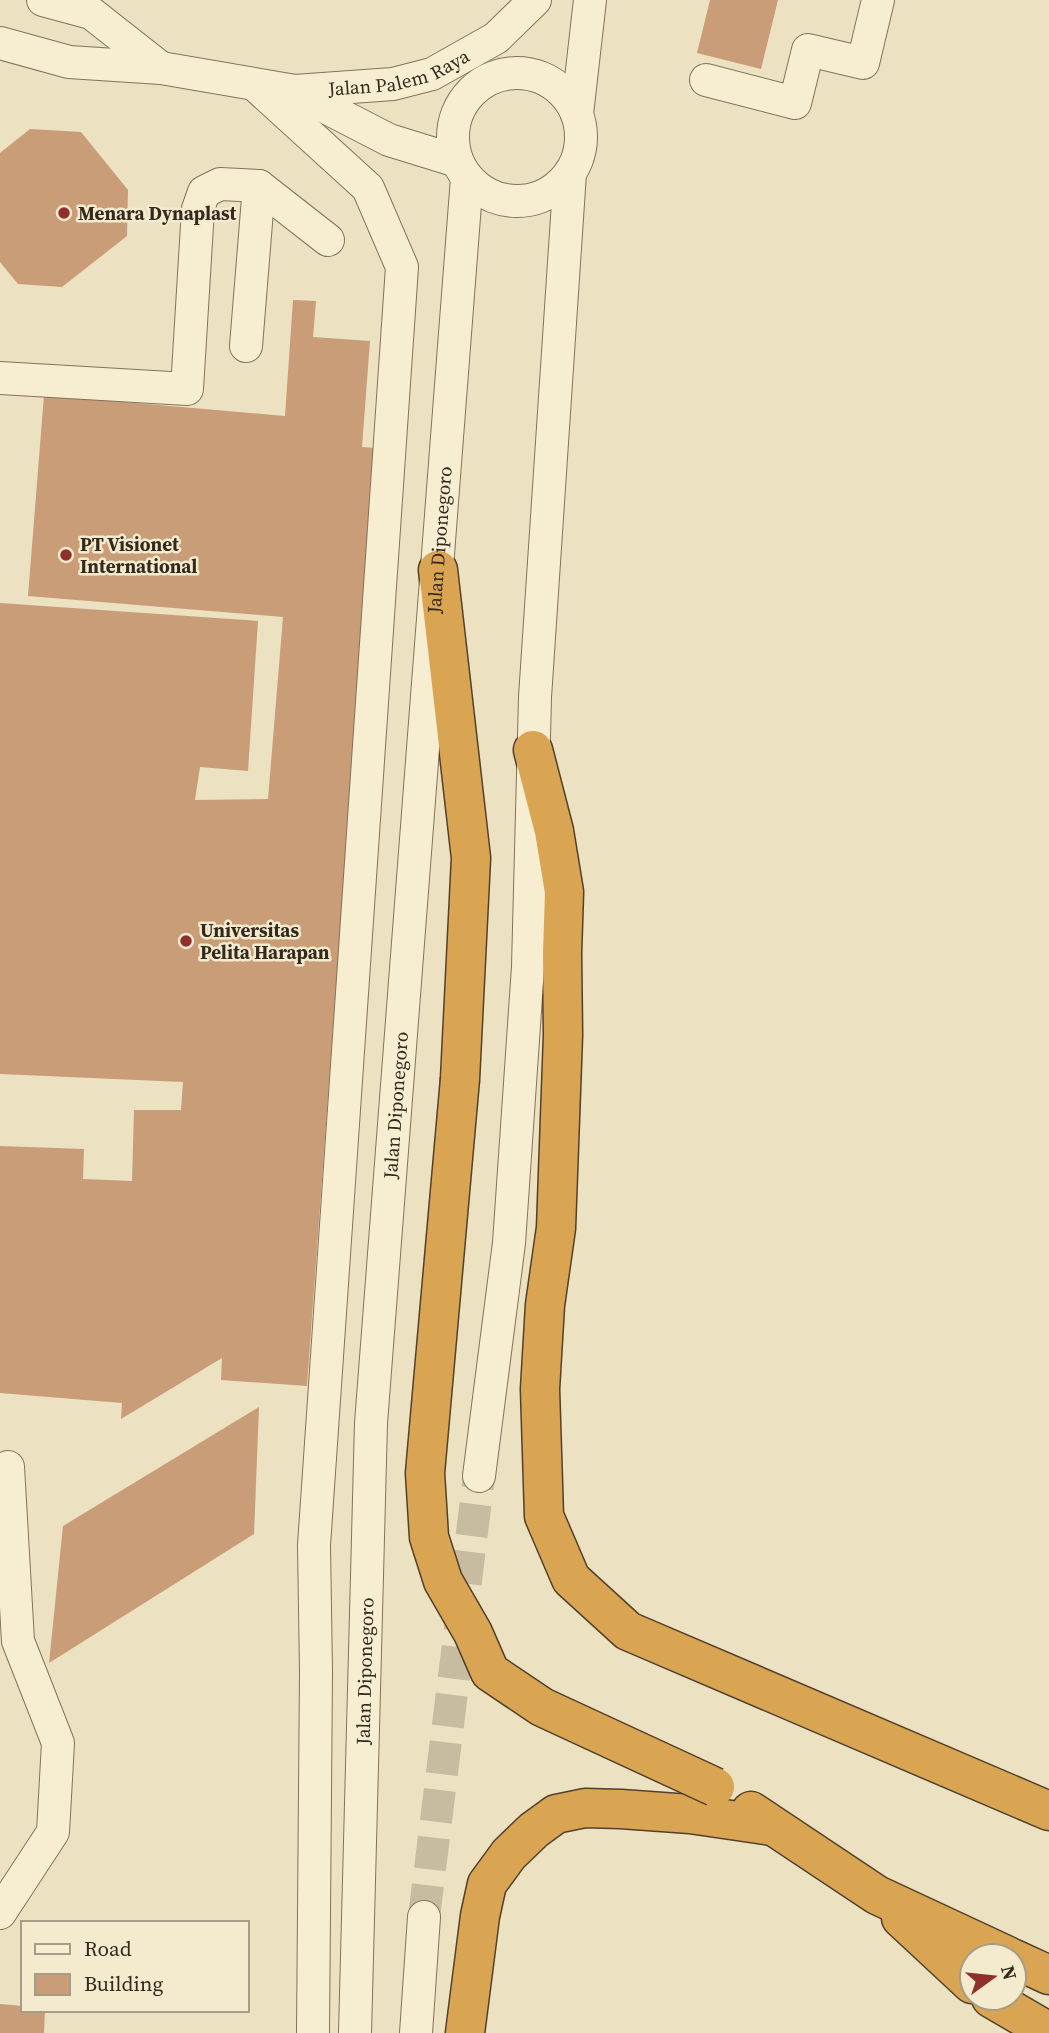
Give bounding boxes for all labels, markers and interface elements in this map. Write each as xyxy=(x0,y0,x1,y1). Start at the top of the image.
street label: Jalan Palem Raya xyxy=(326,42,474,102)
place label: Menara Dynaplast xyxy=(78,200,237,226)
marker: Menara Dynaplast xyxy=(56,205,72,221)
street label: Jalan Diponegoro xyxy=(420,465,458,615)
place label: PT Visionet International xyxy=(80,531,197,579)
marker: PT Visionet International xyxy=(58,547,74,563)
place label: Universitas Pelita Harapan xyxy=(200,917,330,965)
marker: Universitas Pelita Harapan xyxy=(178,933,194,949)
street label: Jalan Diponegoro xyxy=(377,1031,414,1181)
street label: Jalan Diponegoro xyxy=(350,1597,379,1746)
legend xyxy=(21,1921,248,2012)
text: Road xyxy=(84,1934,132,1963)
north arrow xyxy=(958,1942,1028,2012)
text: N xyxy=(995,1963,1024,1983)
text: Building xyxy=(84,1969,163,1998)

